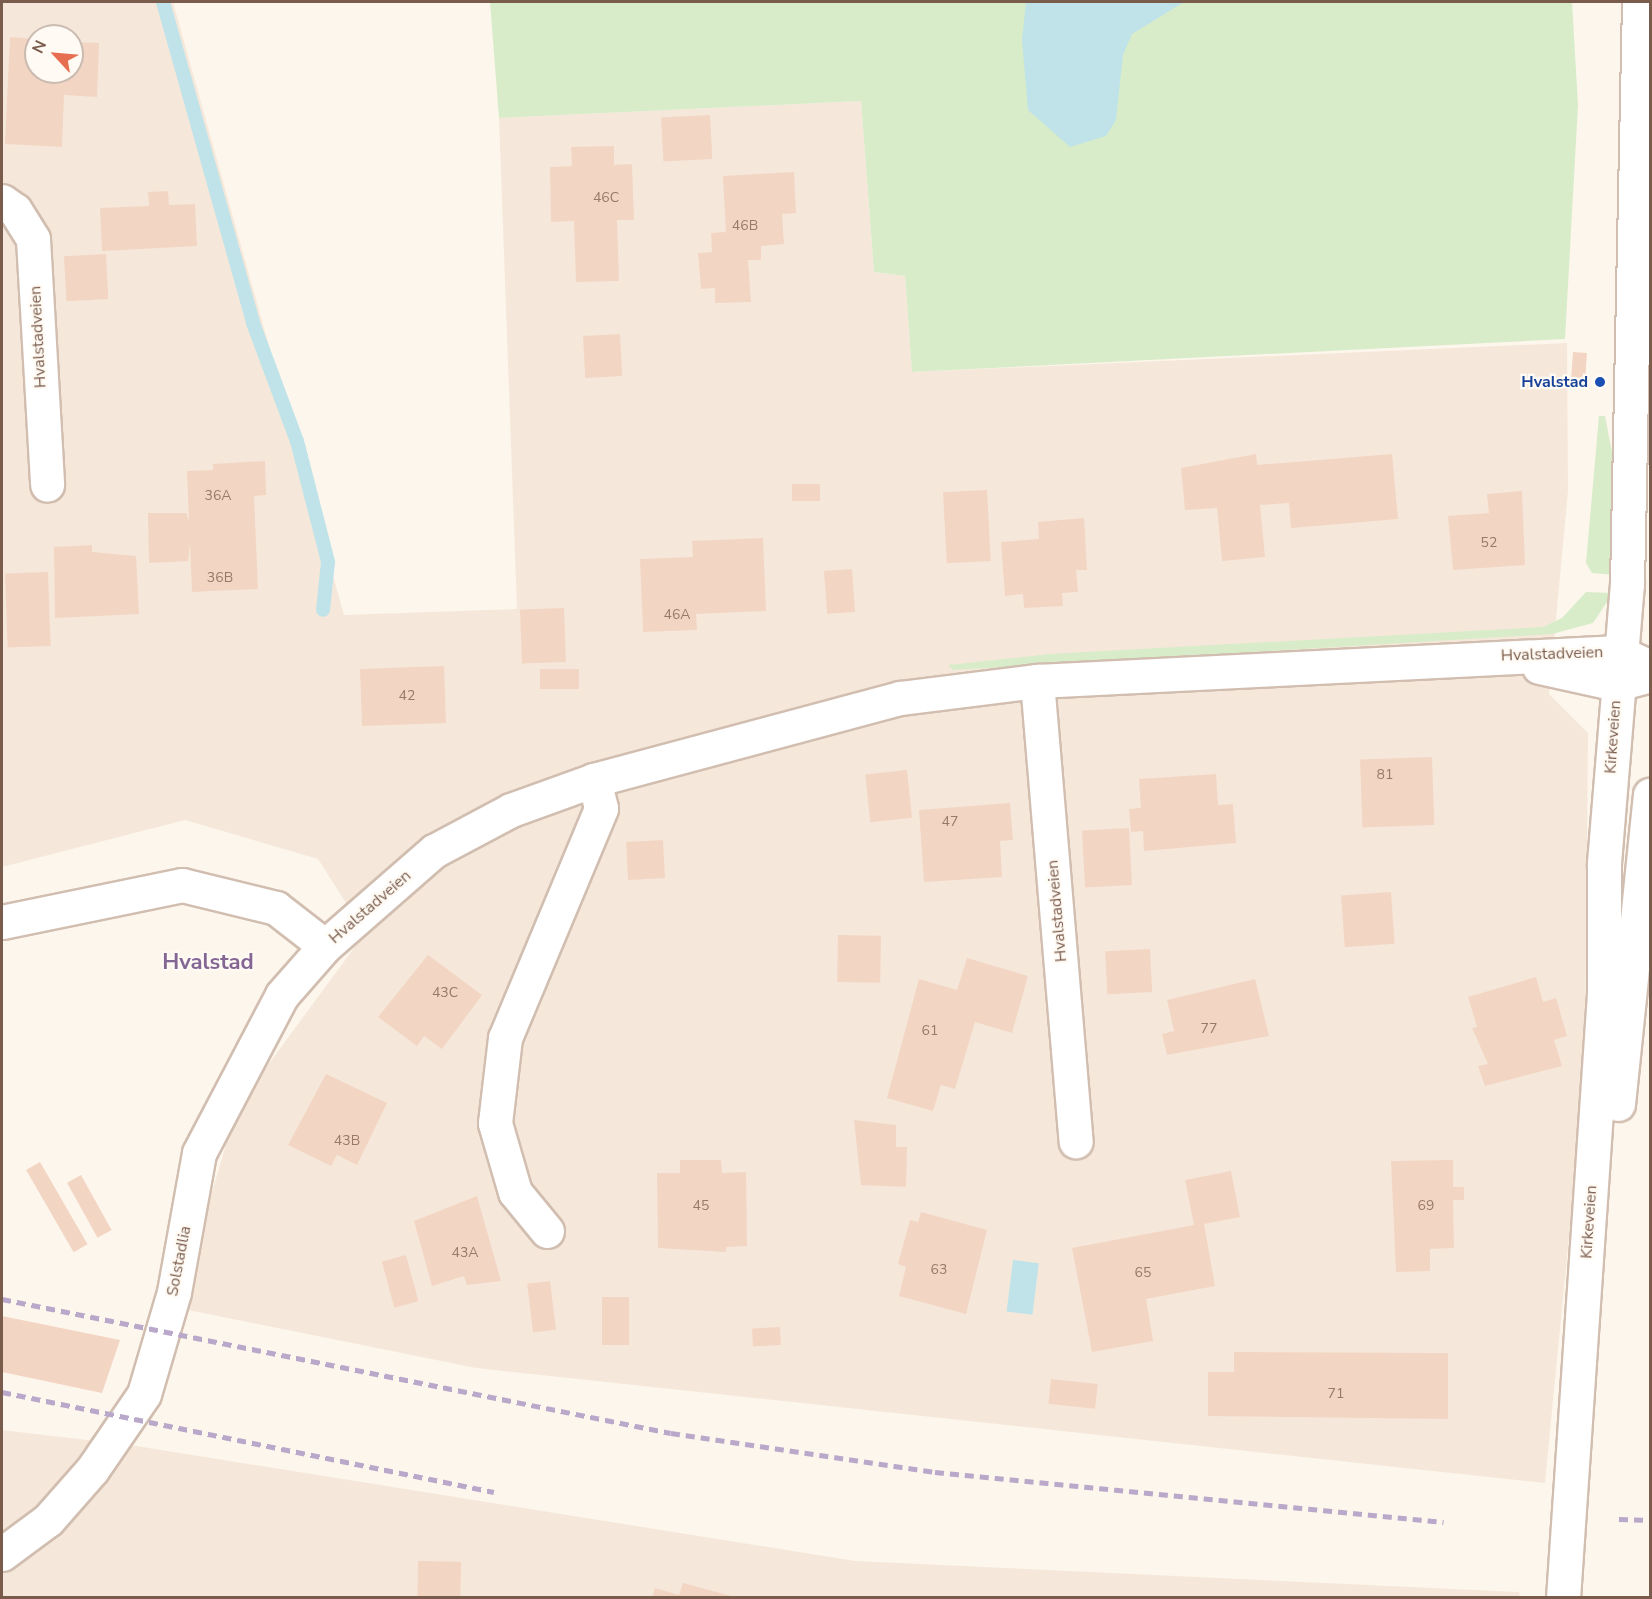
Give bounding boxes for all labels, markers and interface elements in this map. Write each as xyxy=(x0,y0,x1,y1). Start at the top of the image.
north arrow xyxy=(24,24,84,84)
text: N xyxy=(27,37,52,57)
house number: 46C xyxy=(593,190,619,206)
house number: 46B xyxy=(732,218,758,234)
street label: Hvalstadveien xyxy=(26,285,50,389)
place label: Hvalstad xyxy=(1521,372,1588,392)
marker: Hvalstad xyxy=(1593,375,1607,389)
house number: 36A xyxy=(204,488,232,504)
house number: 52 xyxy=(1481,535,1497,551)
house number: 36B xyxy=(207,570,233,586)
house number: 46A xyxy=(663,607,691,623)
street label: Hvalstadveien xyxy=(1501,643,1603,665)
house number: 42 xyxy=(399,688,415,704)
street label: Kirkeveien xyxy=(1601,700,1625,774)
house number: 81 xyxy=(1377,767,1393,783)
house number: 47 xyxy=(942,814,958,830)
street label: Hvalstadveien xyxy=(1043,859,1071,963)
street label: Hvalstadveien xyxy=(325,866,415,948)
district label: Hvalstad xyxy=(162,950,254,976)
house number: 43C xyxy=(432,985,458,1001)
house number: 77 xyxy=(1201,1021,1217,1037)
house number: 61 xyxy=(922,1023,938,1039)
house number: 43B xyxy=(334,1133,360,1149)
street label: Kirkeveien xyxy=(1577,1185,1601,1259)
house number: 45 xyxy=(693,1198,709,1214)
house number: 69 xyxy=(1418,1198,1434,1214)
street label: Solstadlia xyxy=(163,1224,195,1298)
house number: 43A xyxy=(451,1245,479,1261)
house number: 63 xyxy=(931,1262,947,1278)
house number: 65 xyxy=(1135,1265,1151,1281)
house number: 71 xyxy=(1328,1386,1344,1402)

